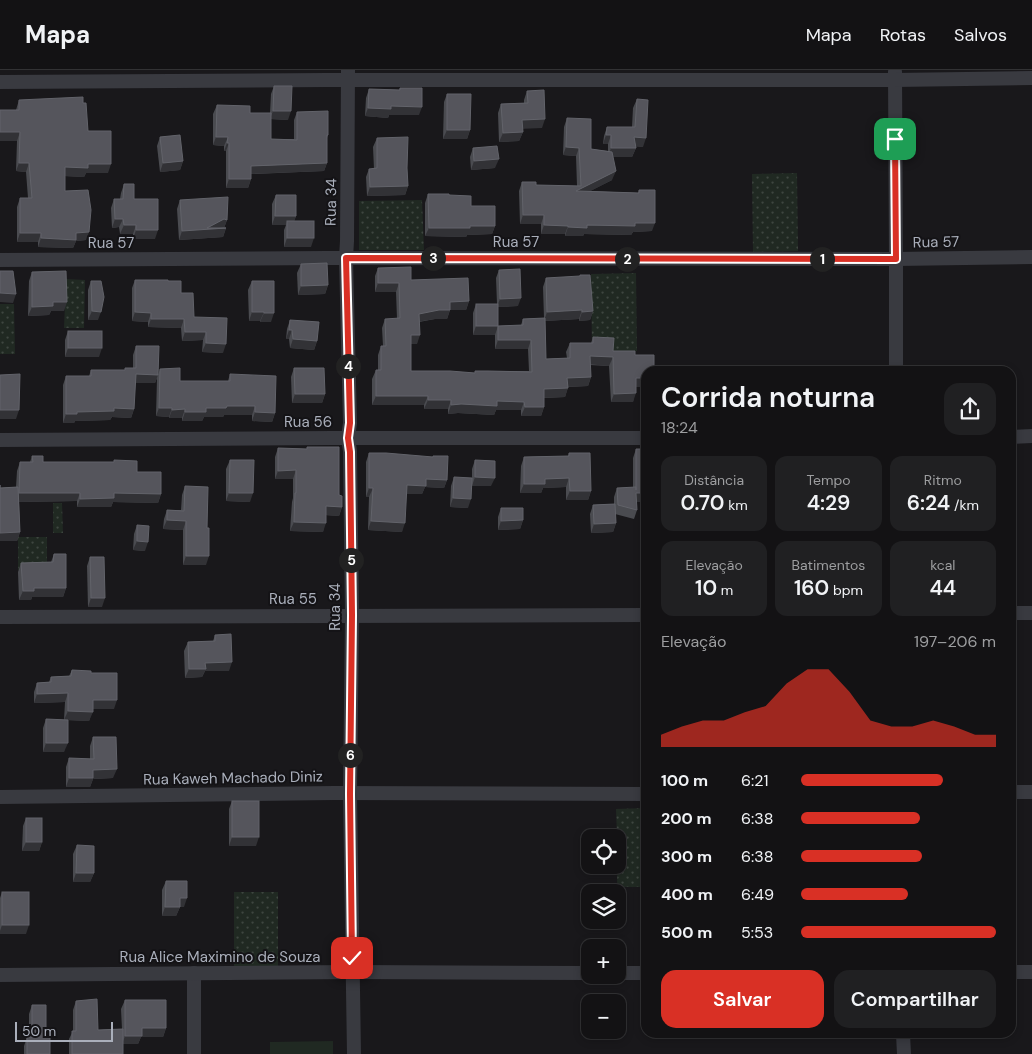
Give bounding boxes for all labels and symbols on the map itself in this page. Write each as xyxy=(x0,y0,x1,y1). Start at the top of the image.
pin xyxy=(874,118,916,160)
street label: Rua 34 xyxy=(321,178,341,226)
street label: Rua 57 xyxy=(493,232,539,252)
street label: Rua 57 xyxy=(913,232,959,252)
street label: Rua 57 xyxy=(88,233,134,253)
pin: 3 xyxy=(420,246,446,270)
pin: 2 xyxy=(614,246,640,272)
pin: 1 xyxy=(810,246,834,272)
pin: 4 xyxy=(336,354,360,378)
street label: Rua 56 xyxy=(284,412,332,432)
pin: 5 xyxy=(338,548,364,572)
street label: Rua 34 xyxy=(325,583,345,631)
street label: Rua 55 xyxy=(269,589,317,609)
pin: 6 xyxy=(338,742,362,768)
street label: Rua Kaweh Machado Diniz xyxy=(143,766,323,790)
pin xyxy=(331,937,373,979)
street label: Rua Alice Maximino de Souza xyxy=(119,947,321,967)
scale bar xyxy=(15,1019,112,1042)

